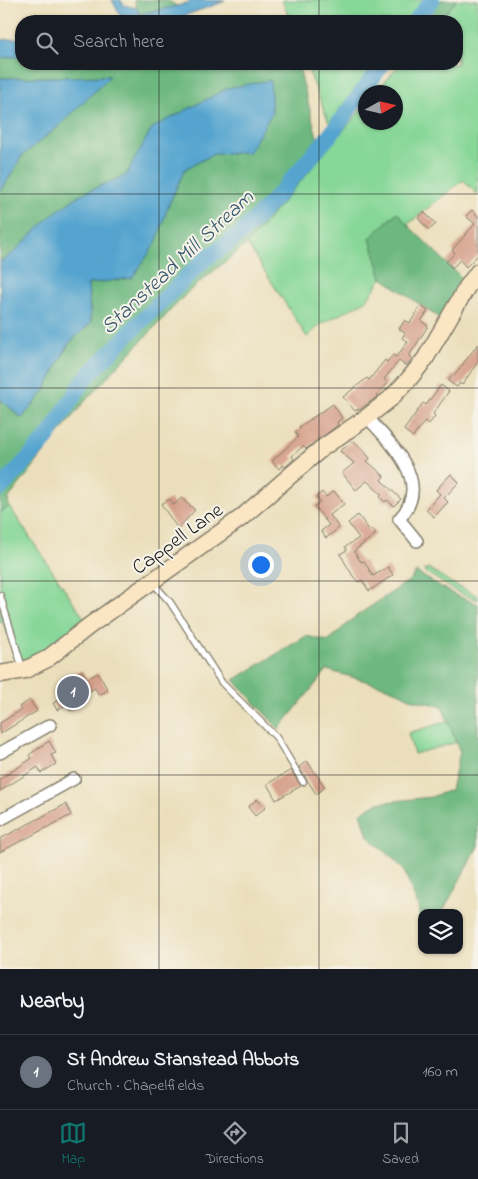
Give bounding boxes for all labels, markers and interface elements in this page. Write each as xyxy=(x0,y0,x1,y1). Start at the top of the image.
search box xyxy=(15,15,463,70)
icon: search xyxy=(33,29,61,57)
text: Search here xyxy=(73,29,164,56)
north arrow xyxy=(358,85,403,130)
water label: Stanstead Mill Stream xyxy=(94,183,263,343)
street label: Cappell Lane xyxy=(126,496,230,583)
your location xyxy=(248,552,274,578)
pin: 1 xyxy=(57,673,89,711)
map controls xyxy=(418,909,463,954)
button: layers xyxy=(418,909,463,954)
text: Nearby xyxy=(20,987,84,1017)
text: St Andrew Stanstead Abbots xyxy=(67,1047,299,1074)
text: 1 xyxy=(33,1060,39,1084)
text: 160 m xyxy=(423,1060,458,1084)
text: Church · Chapelfields xyxy=(67,1074,204,1098)
tab: Map xyxy=(59,1119,87,1170)
tab: Directions xyxy=(206,1119,264,1170)
tab: Saved xyxy=(382,1119,419,1170)

